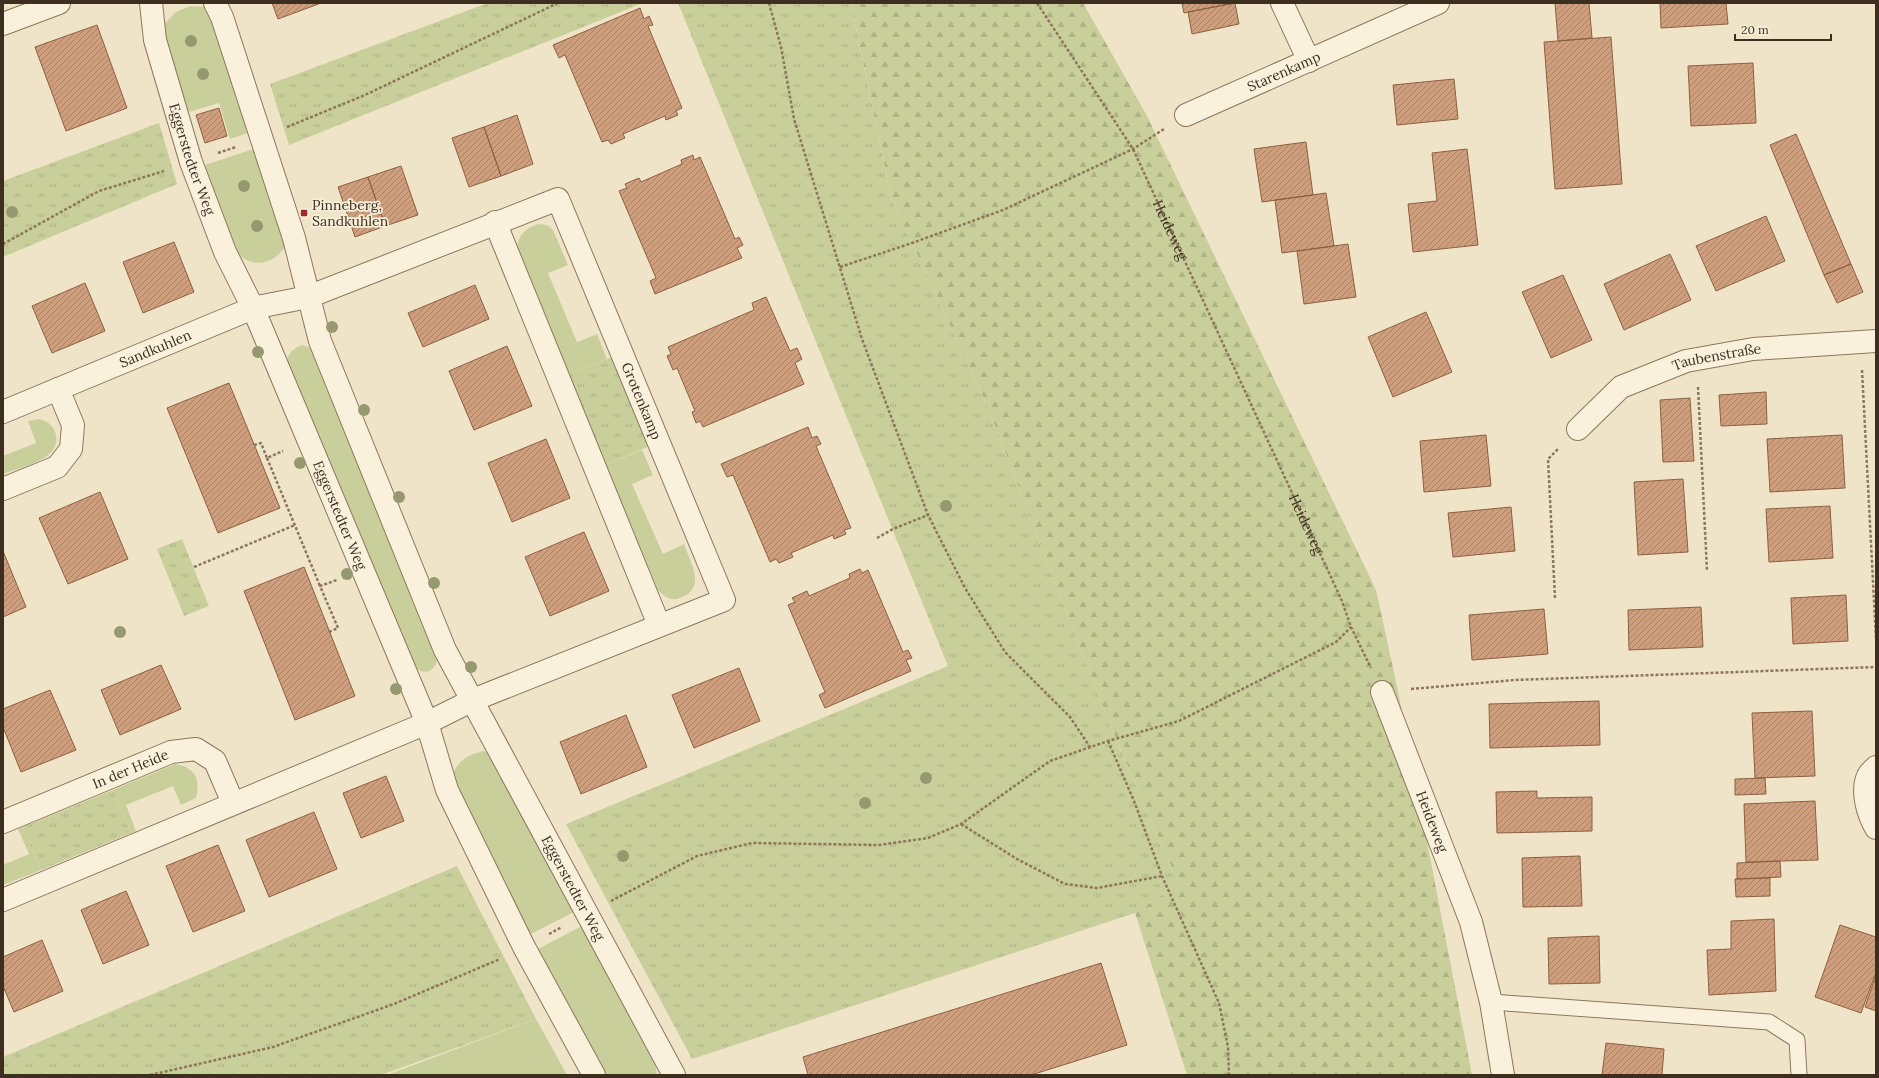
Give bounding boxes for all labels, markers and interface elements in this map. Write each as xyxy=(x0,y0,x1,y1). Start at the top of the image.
scale bar xyxy=(1735,16,1831,42)
text: 20 m xyxy=(1741,22,1769,37)
street label: Starenkamp xyxy=(1244,47,1323,96)
street label: Eggerstedter Weg xyxy=(165,101,219,218)
place label: Pinneberg, Sandkuhlen xyxy=(312,196,389,230)
street label: Heideweg xyxy=(1149,197,1192,263)
marker: Pinneberg, Sandkuhlen xyxy=(299,208,309,218)
street label: Sandkuhlen xyxy=(117,325,194,372)
street label: Taubenstraße xyxy=(1669,339,1762,375)
street label: Grotenkamp xyxy=(618,360,666,442)
street label: Eggerstedter Weg xyxy=(309,458,371,573)
street label: Heideweg xyxy=(1285,491,1328,557)
street label: In der Heide xyxy=(90,745,171,793)
street label: Heideweg xyxy=(1412,788,1452,855)
street label: Eggerstedter Weg xyxy=(538,832,609,944)

